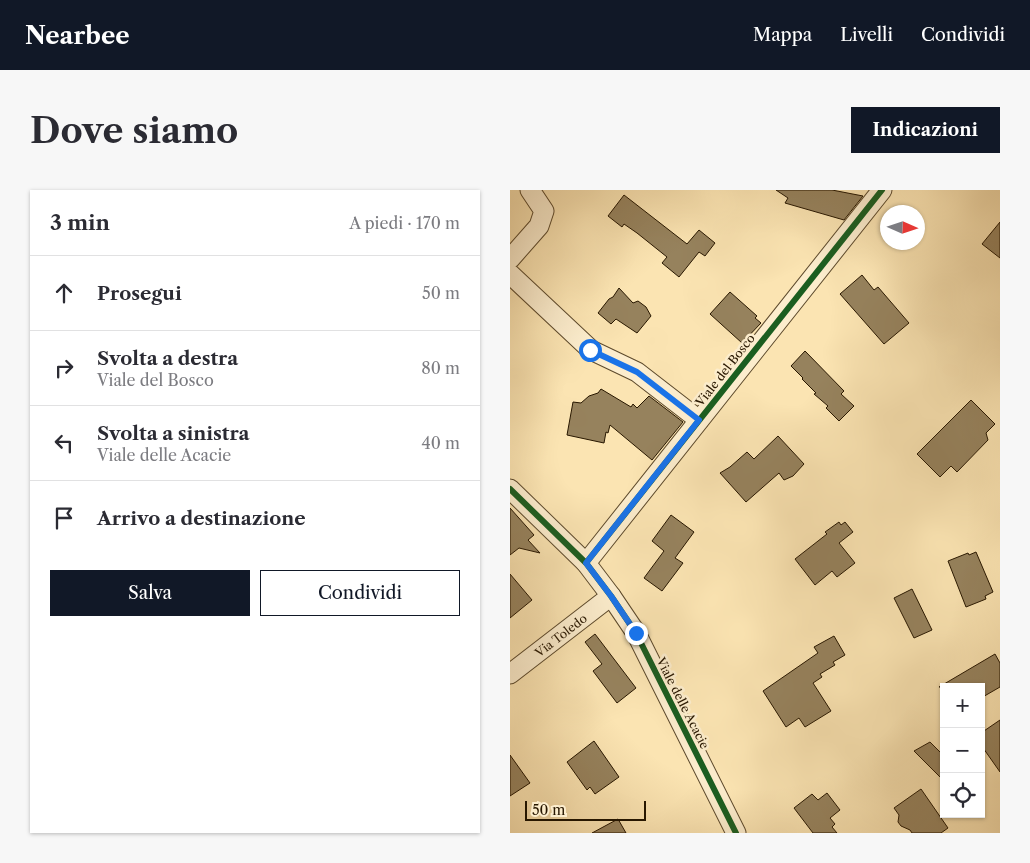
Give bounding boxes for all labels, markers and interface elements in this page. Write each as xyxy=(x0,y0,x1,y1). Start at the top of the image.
text: Nearbee xyxy=(25,21,130,50)
text: Mappa xyxy=(753,24,812,46)
text: Livelli xyxy=(840,24,893,46)
text: Condividi xyxy=(921,24,1005,46)
button: Indicazioni xyxy=(851,107,1000,153)
text: Dove siamo xyxy=(30,109,238,152)
north arrow xyxy=(880,205,925,250)
text: 3 min xyxy=(50,210,110,235)
text: A piedi · 170 m xyxy=(349,213,460,233)
icon: ahead xyxy=(50,279,78,307)
text: Prosegui xyxy=(97,282,182,305)
text: 50 m xyxy=(422,283,460,303)
street label: Viale del Bosco xyxy=(692,331,758,410)
route start xyxy=(579,339,602,362)
text: Svolta a destra xyxy=(97,347,238,370)
icon: right xyxy=(50,354,78,382)
text: 80 m xyxy=(421,358,460,378)
text: Viale del Bosco xyxy=(97,370,214,390)
text: Svolta a sinistra xyxy=(97,422,250,445)
icon: left xyxy=(50,429,78,457)
text: 40 m xyxy=(421,433,460,453)
text: Viale delle Acacie xyxy=(97,445,231,465)
icon: arrive xyxy=(50,504,78,532)
text: Arrivo a destinazione xyxy=(97,507,306,530)
button: Salva xyxy=(50,570,250,616)
button: Condividi xyxy=(260,570,460,616)
street label: Via Toledo xyxy=(531,610,590,660)
route end xyxy=(625,622,648,645)
street label: Viale delle Acacie xyxy=(653,654,713,752)
map controls xyxy=(940,683,985,818)
button: + xyxy=(940,683,985,728)
button: − xyxy=(940,728,985,773)
button: locate xyxy=(940,773,985,818)
scale bar xyxy=(525,798,646,821)
text: 50 m xyxy=(532,801,565,819)

